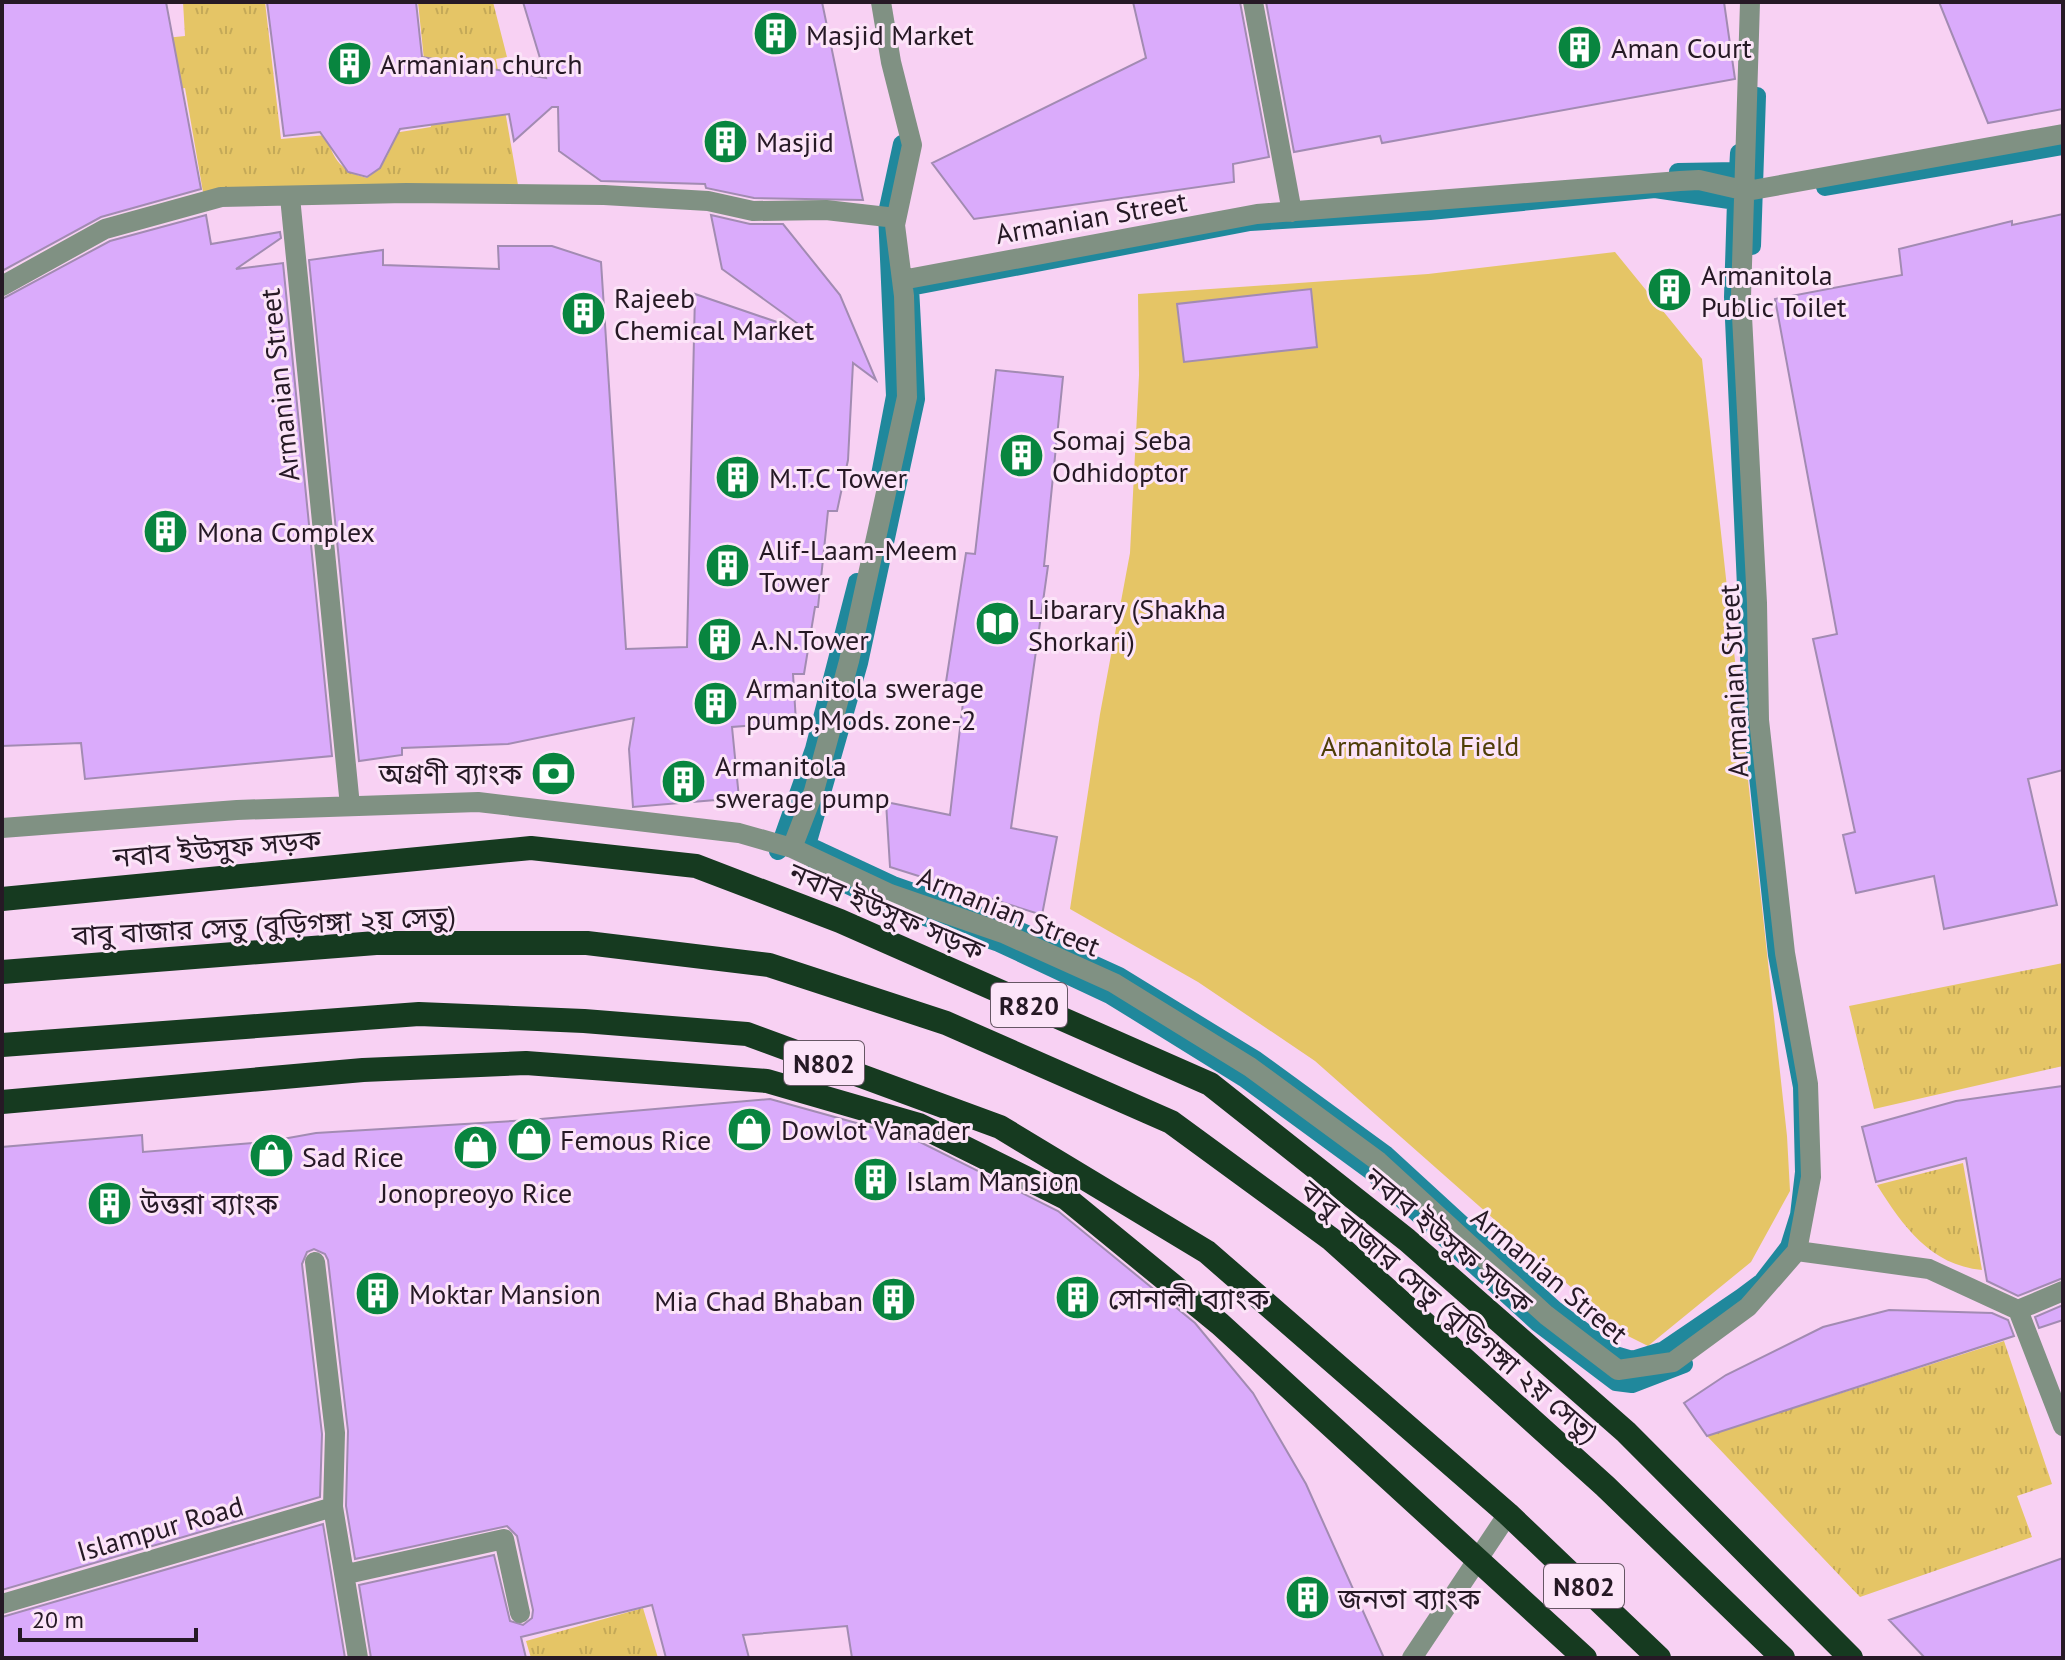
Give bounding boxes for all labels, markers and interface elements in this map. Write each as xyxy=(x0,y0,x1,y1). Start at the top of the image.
building icon: Masjid Market xyxy=(751,10,799,58)
place label: Masjid Market xyxy=(806,16,974,53)
building icon: Aman Court xyxy=(1556,23,1604,71)
place label: Aman Court xyxy=(1611,29,1752,66)
building icon: Armanian church xyxy=(325,39,373,87)
place label: Armanian church xyxy=(380,45,583,82)
building icon: Masjid xyxy=(701,117,749,165)
place label: Masjid xyxy=(756,123,834,160)
street label: Armanian Street xyxy=(992,182,1190,252)
place label: Armanitola Public Toilet xyxy=(1701,256,1847,325)
building icon: Armanitola Public Toilet xyxy=(1646,266,1694,314)
place label: Rajeeb Chemical Market xyxy=(614,279,815,348)
street label: Armanian Street xyxy=(250,286,308,483)
building icon: Rajeeb Chemical Market xyxy=(559,289,607,337)
place label: Somaj Seba Odhidoptor xyxy=(1052,421,1192,490)
building icon: Somaj Seba Odhidoptor xyxy=(997,431,1045,479)
building icon: M.T.C Tower xyxy=(714,453,762,501)
place label: M.T.C Tower xyxy=(769,459,908,496)
building icon: Mona Complex xyxy=(142,507,190,555)
place label: Mona Complex xyxy=(197,513,375,550)
place label: Alif-Laam-Meem Tower xyxy=(759,531,958,600)
building icon: Alif-Laam-Meem Tower xyxy=(704,541,752,589)
street label: Armanian Street xyxy=(1709,583,1757,779)
place label: Libarary (Shakha Shorkari) xyxy=(1028,590,1226,659)
library icon: Libarary (Shakha Shorkari) xyxy=(973,600,1021,648)
building icon: A.N.Tower xyxy=(696,615,744,663)
place label: A.N.Tower xyxy=(751,621,869,658)
place label: Armanitola swerage pump,Mods. zone-2 xyxy=(746,669,984,738)
building icon: Armanitola swerage pump,Mods. zone-2 xyxy=(691,679,739,727)
park label: Armanitola Field xyxy=(1321,727,1519,764)
place label: Armanitola swerage pump xyxy=(715,747,890,816)
bank icon: অগ্রণী ব্যাংক xyxy=(529,749,577,797)
place label: অগ্রণী ব্যাংক xyxy=(378,755,522,792)
building icon: Armanitola swerage pump xyxy=(660,757,708,805)
street label: নবাব ইউসুফ সড়ক xyxy=(111,820,323,876)
street label: নবাব ইউসুফ সড়ক xyxy=(783,853,990,969)
street label: Armanian Street xyxy=(912,858,1106,965)
street label: বাবু বাজার সেতু (বুড়িগঙ্গা ২য় সেতু) xyxy=(70,896,457,954)
road number: R820 xyxy=(991,983,1067,1027)
road number: N802 xyxy=(784,1041,864,1085)
shop icon: Dowlot Vanader xyxy=(726,1105,774,1153)
place label: Dowlot Vanader xyxy=(781,1111,971,1148)
shop icon: Femous Rice xyxy=(505,1115,553,1163)
place label: Femous Rice xyxy=(560,1121,711,1158)
shop icon: Jonopreoyo Rice xyxy=(452,1123,500,1171)
shop icon: Sad Rice xyxy=(247,1132,295,1180)
place label: Sad Rice xyxy=(302,1138,404,1175)
building icon: Islam Mansion xyxy=(851,1156,899,1204)
street label: নবাব ইউসুফ সড়ক xyxy=(1357,1158,1541,1321)
place label: Islam Mansion xyxy=(906,1162,1079,1199)
street label: বাবু বাজার সেতু (বুড়িগঙ্গা ২য় সেতু) xyxy=(1292,1170,1607,1451)
place label: Jonopreoyo Rice xyxy=(379,1174,572,1211)
building icon: উত্তরা ব্যাংক xyxy=(85,1179,133,1227)
place label: উত্তরা ব্যাংক xyxy=(139,1185,278,1222)
street label: Armanian Street xyxy=(1464,1199,1636,1352)
building icon: Moktar Mansion xyxy=(354,1269,402,1317)
building icon: সোনালী ব্যাংক xyxy=(1053,1274,1101,1322)
place label: Moktar Mansion xyxy=(409,1275,601,1312)
building icon: Mia Chad Bhaban xyxy=(870,1276,918,1324)
place label: সোনালী ব্যাংক xyxy=(1108,1280,1270,1317)
place label: Mia Chad Bhaban xyxy=(654,1282,863,1319)
street label: Islampur Road xyxy=(73,1487,247,1569)
road number: N802 xyxy=(1544,1564,1624,1608)
building icon: জনতা ব্যাংক xyxy=(1283,1574,1331,1622)
place label: জনতা ব্যাংক xyxy=(1337,1580,1481,1617)
scale bar xyxy=(20,1592,196,1642)
text: 20 m xyxy=(32,1604,84,1635)

